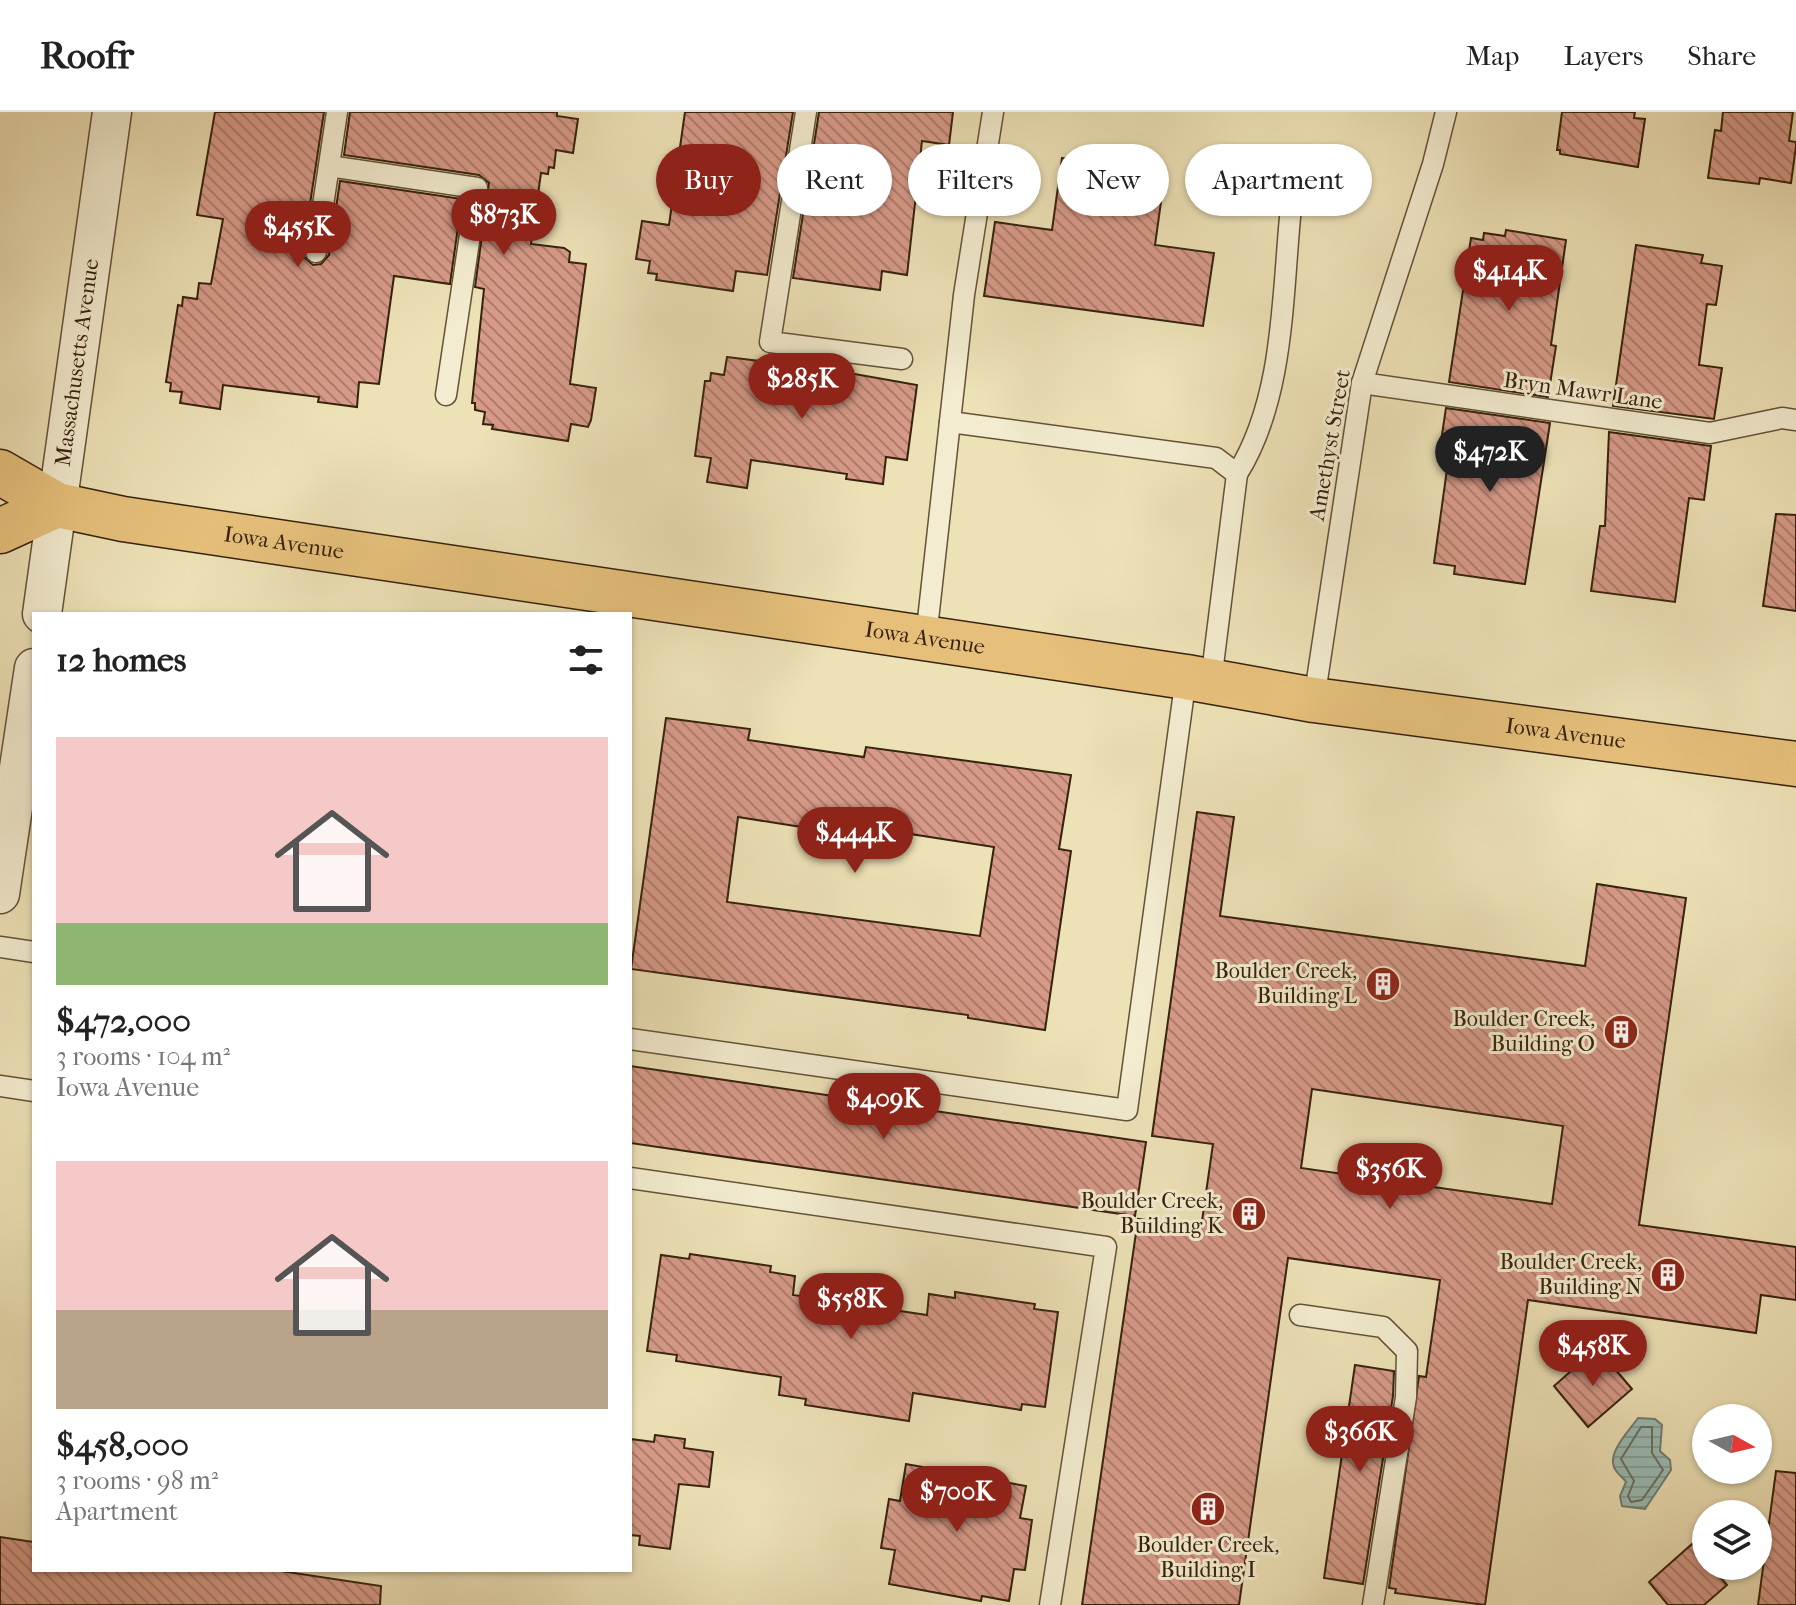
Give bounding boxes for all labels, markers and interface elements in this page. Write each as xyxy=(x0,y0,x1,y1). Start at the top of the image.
text: Roofr xyxy=(40,33,134,78)
text: Map xyxy=(1466,39,1519,72)
text: Layers xyxy=(1563,39,1643,72)
text: Share xyxy=(1687,39,1756,72)
chip: Buy xyxy=(656,144,761,216)
chip: Rent xyxy=(777,144,892,216)
chip: Filters xyxy=(908,144,1041,216)
chip: New xyxy=(1057,144,1169,216)
chip: Apartment xyxy=(1185,144,1372,216)
pin: $873K xyxy=(448,189,560,257)
text: $873K xyxy=(469,199,539,230)
pin: $455K xyxy=(242,201,354,269)
text: $455K xyxy=(263,211,333,242)
pin: $414K xyxy=(1453,245,1565,313)
text: $414K xyxy=(1472,255,1546,286)
street label: Massachusetts Avenue xyxy=(50,257,104,468)
pin: $285K xyxy=(746,353,858,421)
text: $285K xyxy=(767,363,837,394)
street label: Amethyst Street xyxy=(1304,367,1356,524)
street label: Bryn Mawr Lane xyxy=(1502,367,1664,415)
pin: $472K xyxy=(1434,426,1546,494)
text: $472K xyxy=(1453,436,1527,467)
street label: Iowa Avenue xyxy=(222,521,346,565)
street label: Iowa Avenue xyxy=(863,616,987,660)
icon: filters xyxy=(564,638,608,682)
text: 12 homes xyxy=(56,640,186,680)
street label: Iowa Avenue xyxy=(1504,713,1628,754)
icon: home xyxy=(260,789,404,933)
pin: $444K xyxy=(799,807,911,875)
text: $444K xyxy=(815,817,895,848)
place label: Boulder Creek, Building L xyxy=(1215,958,1358,1009)
building icon: Boulder Creek, Building L xyxy=(1364,965,1402,1003)
text: $472,000 xyxy=(56,1001,191,1041)
place label: Boulder Creek, Building O xyxy=(1453,1006,1595,1057)
building icon: Boulder Creek, Building O xyxy=(1602,1013,1640,1051)
text: 3 rooms · 104 m² xyxy=(56,1041,230,1072)
text: Iowa Avenue xyxy=(56,1072,199,1103)
pin: $409K xyxy=(828,1073,940,1141)
text: $409K xyxy=(846,1083,922,1114)
pin: $356K xyxy=(1334,1143,1446,1211)
text: $356K xyxy=(1355,1153,1425,1184)
place label: Boulder Creek, Building K xyxy=(1081,1188,1224,1239)
building icon: Boulder Creek, Building K xyxy=(1230,1195,1268,1233)
icon: home xyxy=(260,1213,404,1357)
place label: Boulder Creek, Building N xyxy=(1500,1249,1642,1300)
building icon: Boulder Creek, Building N xyxy=(1649,1256,1687,1294)
pin: $558K xyxy=(795,1273,907,1341)
text: $558K xyxy=(817,1283,885,1314)
pin: $458K xyxy=(1537,1320,1649,1388)
text: $458K xyxy=(1557,1330,1629,1361)
north arrow xyxy=(1692,1404,1772,1484)
map controls xyxy=(1692,1404,1772,1580)
pin: $366K xyxy=(1304,1406,1416,1474)
text: $366K xyxy=(1324,1416,1396,1447)
text: $458,000 xyxy=(56,1425,189,1465)
text: 3 rooms · 98 m² xyxy=(56,1465,218,1496)
pin: $700K xyxy=(901,1466,1013,1534)
text: $700K xyxy=(920,1476,994,1507)
building icon: Boulder Creek, Building I xyxy=(1189,1490,1227,1528)
text: Apartment xyxy=(56,1496,178,1527)
button: layers xyxy=(1692,1500,1772,1580)
place label: Boulder Creek, Building I xyxy=(1137,1532,1279,1583)

